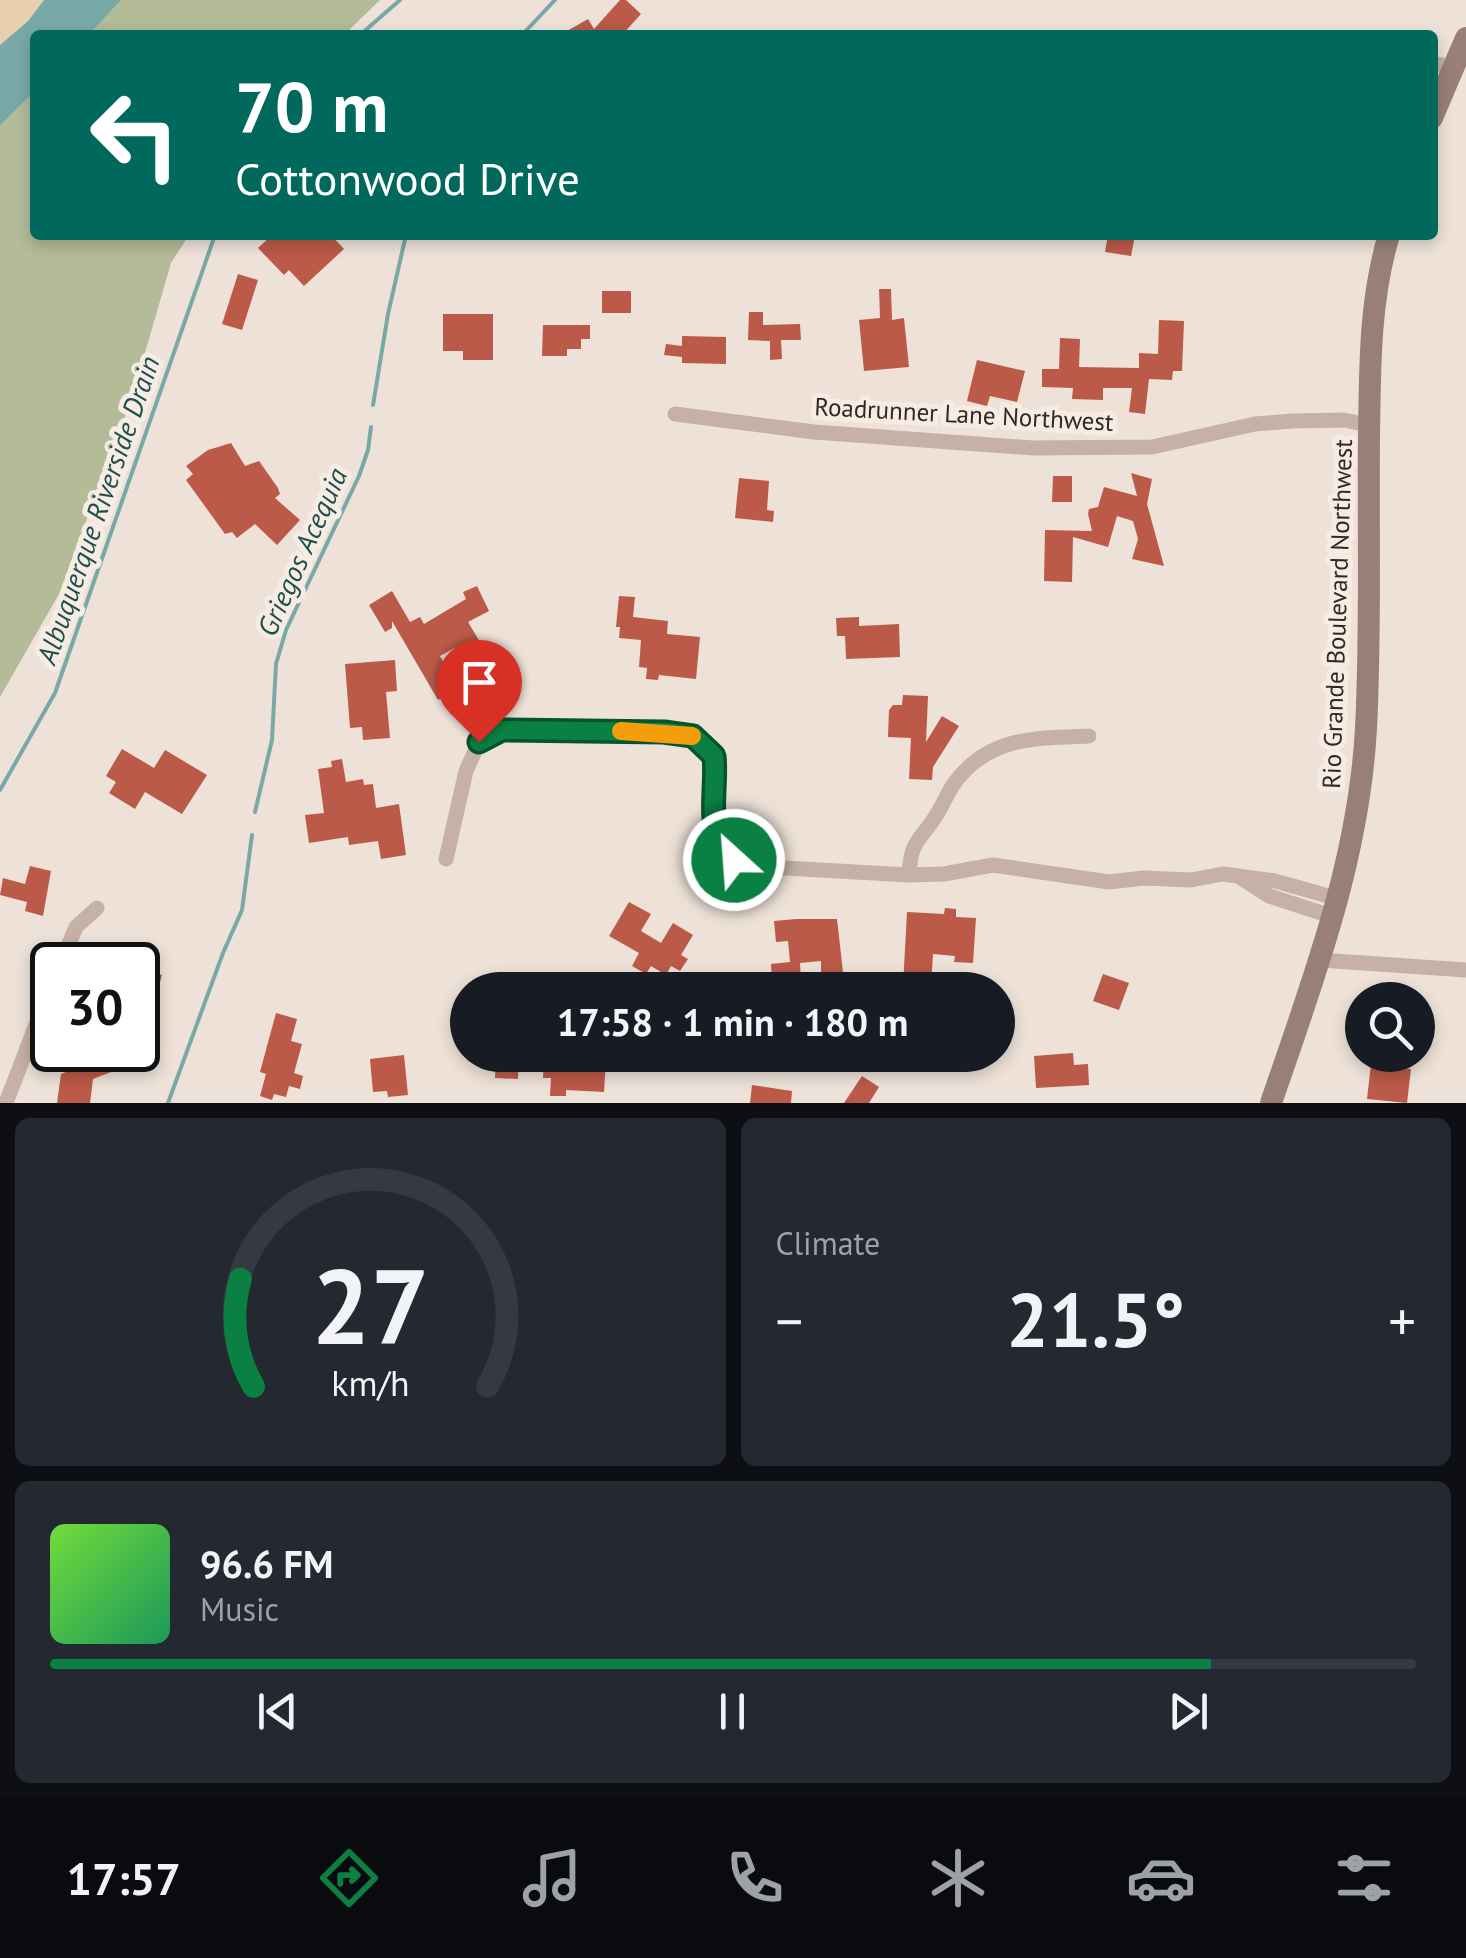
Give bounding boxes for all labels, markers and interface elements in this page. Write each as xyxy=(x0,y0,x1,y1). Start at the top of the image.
text: 70 m xyxy=(235,61,388,151)
icon: left xyxy=(70,70,200,200)
text: Cottonwood Drive xyxy=(235,149,580,207)
water label: Albuquerque Riverside Drain xyxy=(27,351,168,670)
street label: Roadrunner Lane Northwest xyxy=(814,390,1115,438)
street label: Rio Grande Boulevard Northwest xyxy=(1315,438,1359,789)
water label: Griegos Acequia xyxy=(248,462,355,642)
pin xyxy=(437,640,522,743)
icon: arrive xyxy=(452,655,507,710)
position arrow xyxy=(682,808,786,912)
speed limit sign: 30 xyxy=(30,942,160,1072)
map controls xyxy=(1345,982,1435,1072)
button: search xyxy=(1345,982,1435,1072)
text: 17:58 · 1 min · 180 m xyxy=(557,997,908,1046)
text: Climate xyxy=(776,1222,880,1264)
text: 27 xyxy=(311,1238,429,1373)
text: 21.5° xyxy=(1006,1271,1185,1368)
text: − xyxy=(776,1285,803,1356)
text: + xyxy=(1388,1285,1416,1356)
text: km/h xyxy=(331,1360,409,1406)
text: 96.6 FM xyxy=(200,1539,333,1588)
text: Music xyxy=(200,1588,279,1630)
icon: previous xyxy=(250,1684,305,1739)
icon: pause xyxy=(705,1684,760,1739)
icon: next xyxy=(1161,1684,1216,1739)
icon: directions xyxy=(314,1843,384,1913)
icon: music xyxy=(517,1843,587,1913)
icon: phone xyxy=(720,1843,790,1913)
icon: climate xyxy=(923,1843,993,1913)
icon: car xyxy=(1126,1843,1196,1913)
icon: filters xyxy=(1329,1843,1399,1913)
text: 17:57 xyxy=(67,1849,181,1907)

